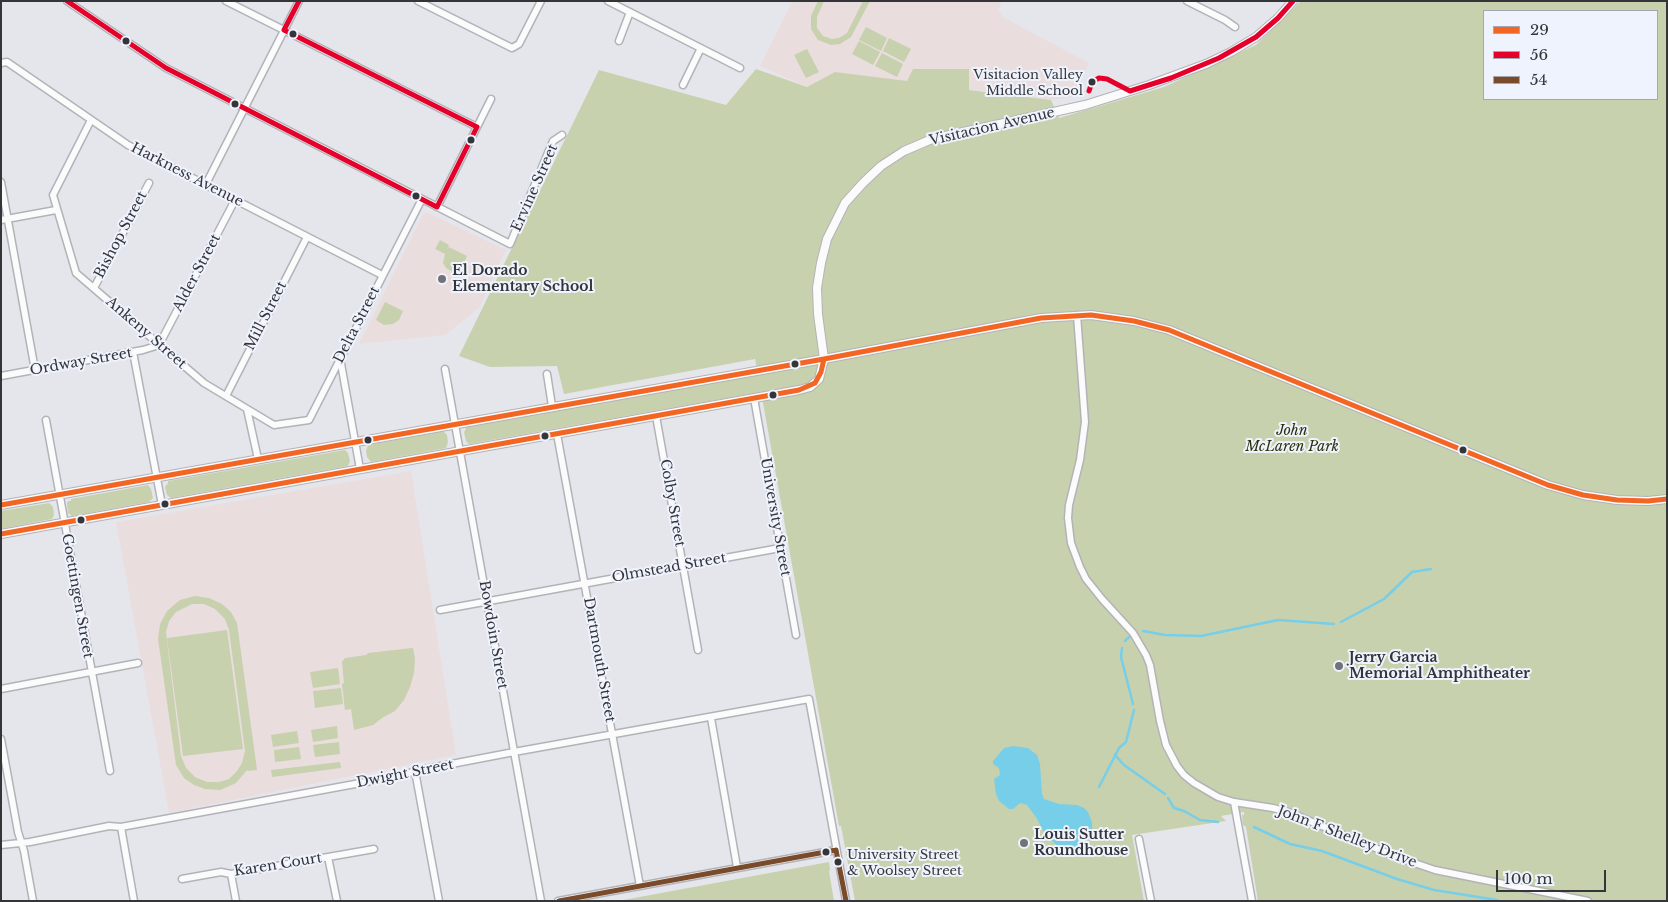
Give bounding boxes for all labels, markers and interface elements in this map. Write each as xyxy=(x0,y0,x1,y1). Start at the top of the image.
legend xyxy=(1483,10,1658,100)
text: 29 xyxy=(1530,20,1549,39)
unlabelled marker xyxy=(288,29,298,39)
unlabelled marker xyxy=(121,36,131,46)
text: 56 xyxy=(1530,45,1548,64)
place label: Visitacion Valley Middle School xyxy=(973,67,1083,98)
text: 54 xyxy=(1530,70,1547,89)
marker: Visitacion Valley Middle School xyxy=(1087,77,1097,87)
unlabelled marker xyxy=(230,99,240,109)
street label: Visitacion Avenue xyxy=(928,104,1056,150)
unlabelled marker xyxy=(466,135,476,145)
street label: Harkness Avenue xyxy=(128,139,246,211)
street label: Ervine Street xyxy=(508,142,562,234)
street label: Bishop Street xyxy=(91,189,151,281)
unlabelled marker xyxy=(411,191,421,201)
street label: Alder Street xyxy=(169,231,225,315)
place label: El Dorado Elementary School xyxy=(452,263,593,296)
marker: El Dorado Elementary School xyxy=(436,273,448,285)
street label: Mill Street xyxy=(241,279,291,353)
street label: Delta Street xyxy=(330,284,384,366)
street label: Ankeny Street xyxy=(102,294,190,372)
street label: Ordway Street xyxy=(29,345,133,379)
unlabelled marker xyxy=(790,359,800,369)
unlabelled marker xyxy=(768,390,778,400)
park label: John McLaren Park xyxy=(1245,423,1339,456)
unlabelled marker xyxy=(540,431,550,441)
unlabelled marker xyxy=(363,435,373,445)
unlabelled marker xyxy=(1458,445,1468,455)
street label: University Street xyxy=(756,456,794,578)
street label: Colby Street xyxy=(656,458,688,548)
unlabelled marker xyxy=(160,499,170,509)
unlabelled marker xyxy=(76,515,86,525)
street label: Goettingen Street xyxy=(58,532,96,660)
street label: Olmstead Street xyxy=(611,550,727,586)
street label: Bowdoin Street xyxy=(475,579,511,691)
street label: Dartmouth Street xyxy=(580,596,618,724)
place label: Jerry Garcia Memorial Amphitheater xyxy=(1349,650,1530,682)
marker: Jerry Garcia Memorial Amphitheater xyxy=(1333,660,1345,672)
street label: Dwight Street xyxy=(355,756,455,792)
street label: John F Shelley Drive xyxy=(1275,803,1419,871)
place label: Louis Sutter Roundhouse xyxy=(1034,827,1128,860)
marker: Louis Sutter Roundhouse xyxy=(1018,837,1030,849)
unlabelled marker xyxy=(821,847,831,857)
place label: University Street & Woolsey Street xyxy=(847,847,962,878)
street label: Karen Court xyxy=(233,850,323,880)
marker: University Street & Woolsey Street xyxy=(833,857,843,867)
scale bar xyxy=(1498,860,1608,892)
text: 100 m xyxy=(1504,869,1553,888)

